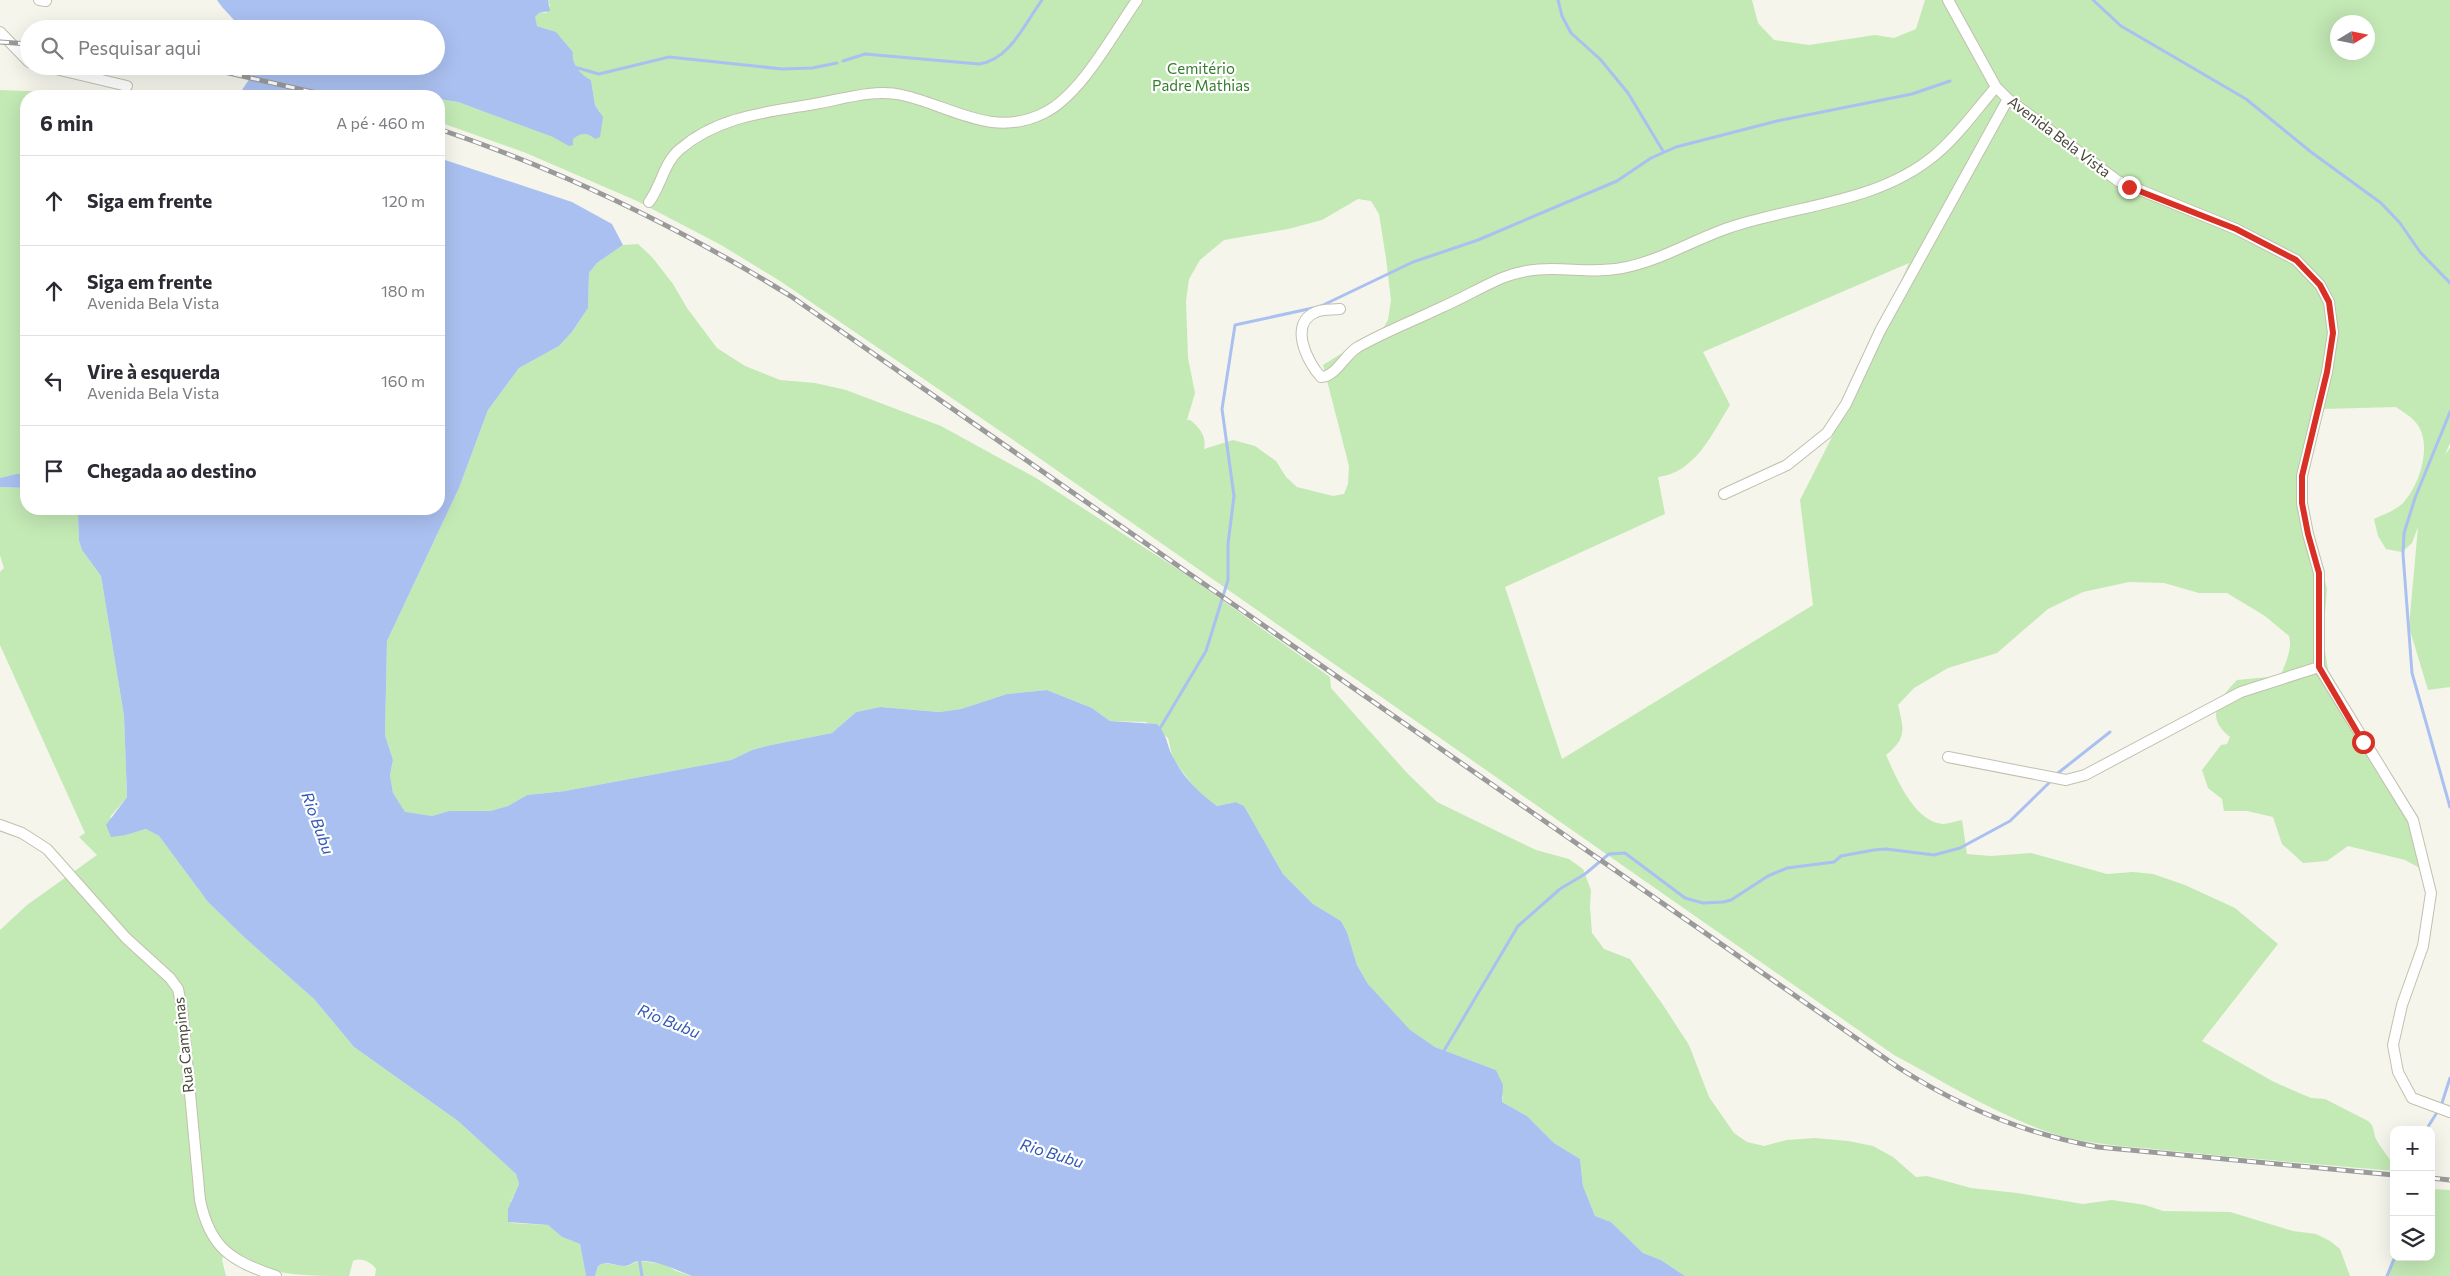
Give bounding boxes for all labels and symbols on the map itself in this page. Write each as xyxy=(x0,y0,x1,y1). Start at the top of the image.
north arrow xyxy=(2330,15,2375,60)
park label: Cemitério Padre Mathias xyxy=(1152,59,1250,94)
street label: Avenida Bela Vista xyxy=(2005,92,2115,181)
route end xyxy=(2118,176,2141,199)
route start xyxy=(2352,731,2375,754)
water label: Rio Bubu xyxy=(298,789,339,857)
street label: Rua Campinas xyxy=(169,996,197,1094)
water label: Rio Bubu xyxy=(635,1000,703,1042)
water label: Rio Bubu xyxy=(1018,1134,1086,1171)

